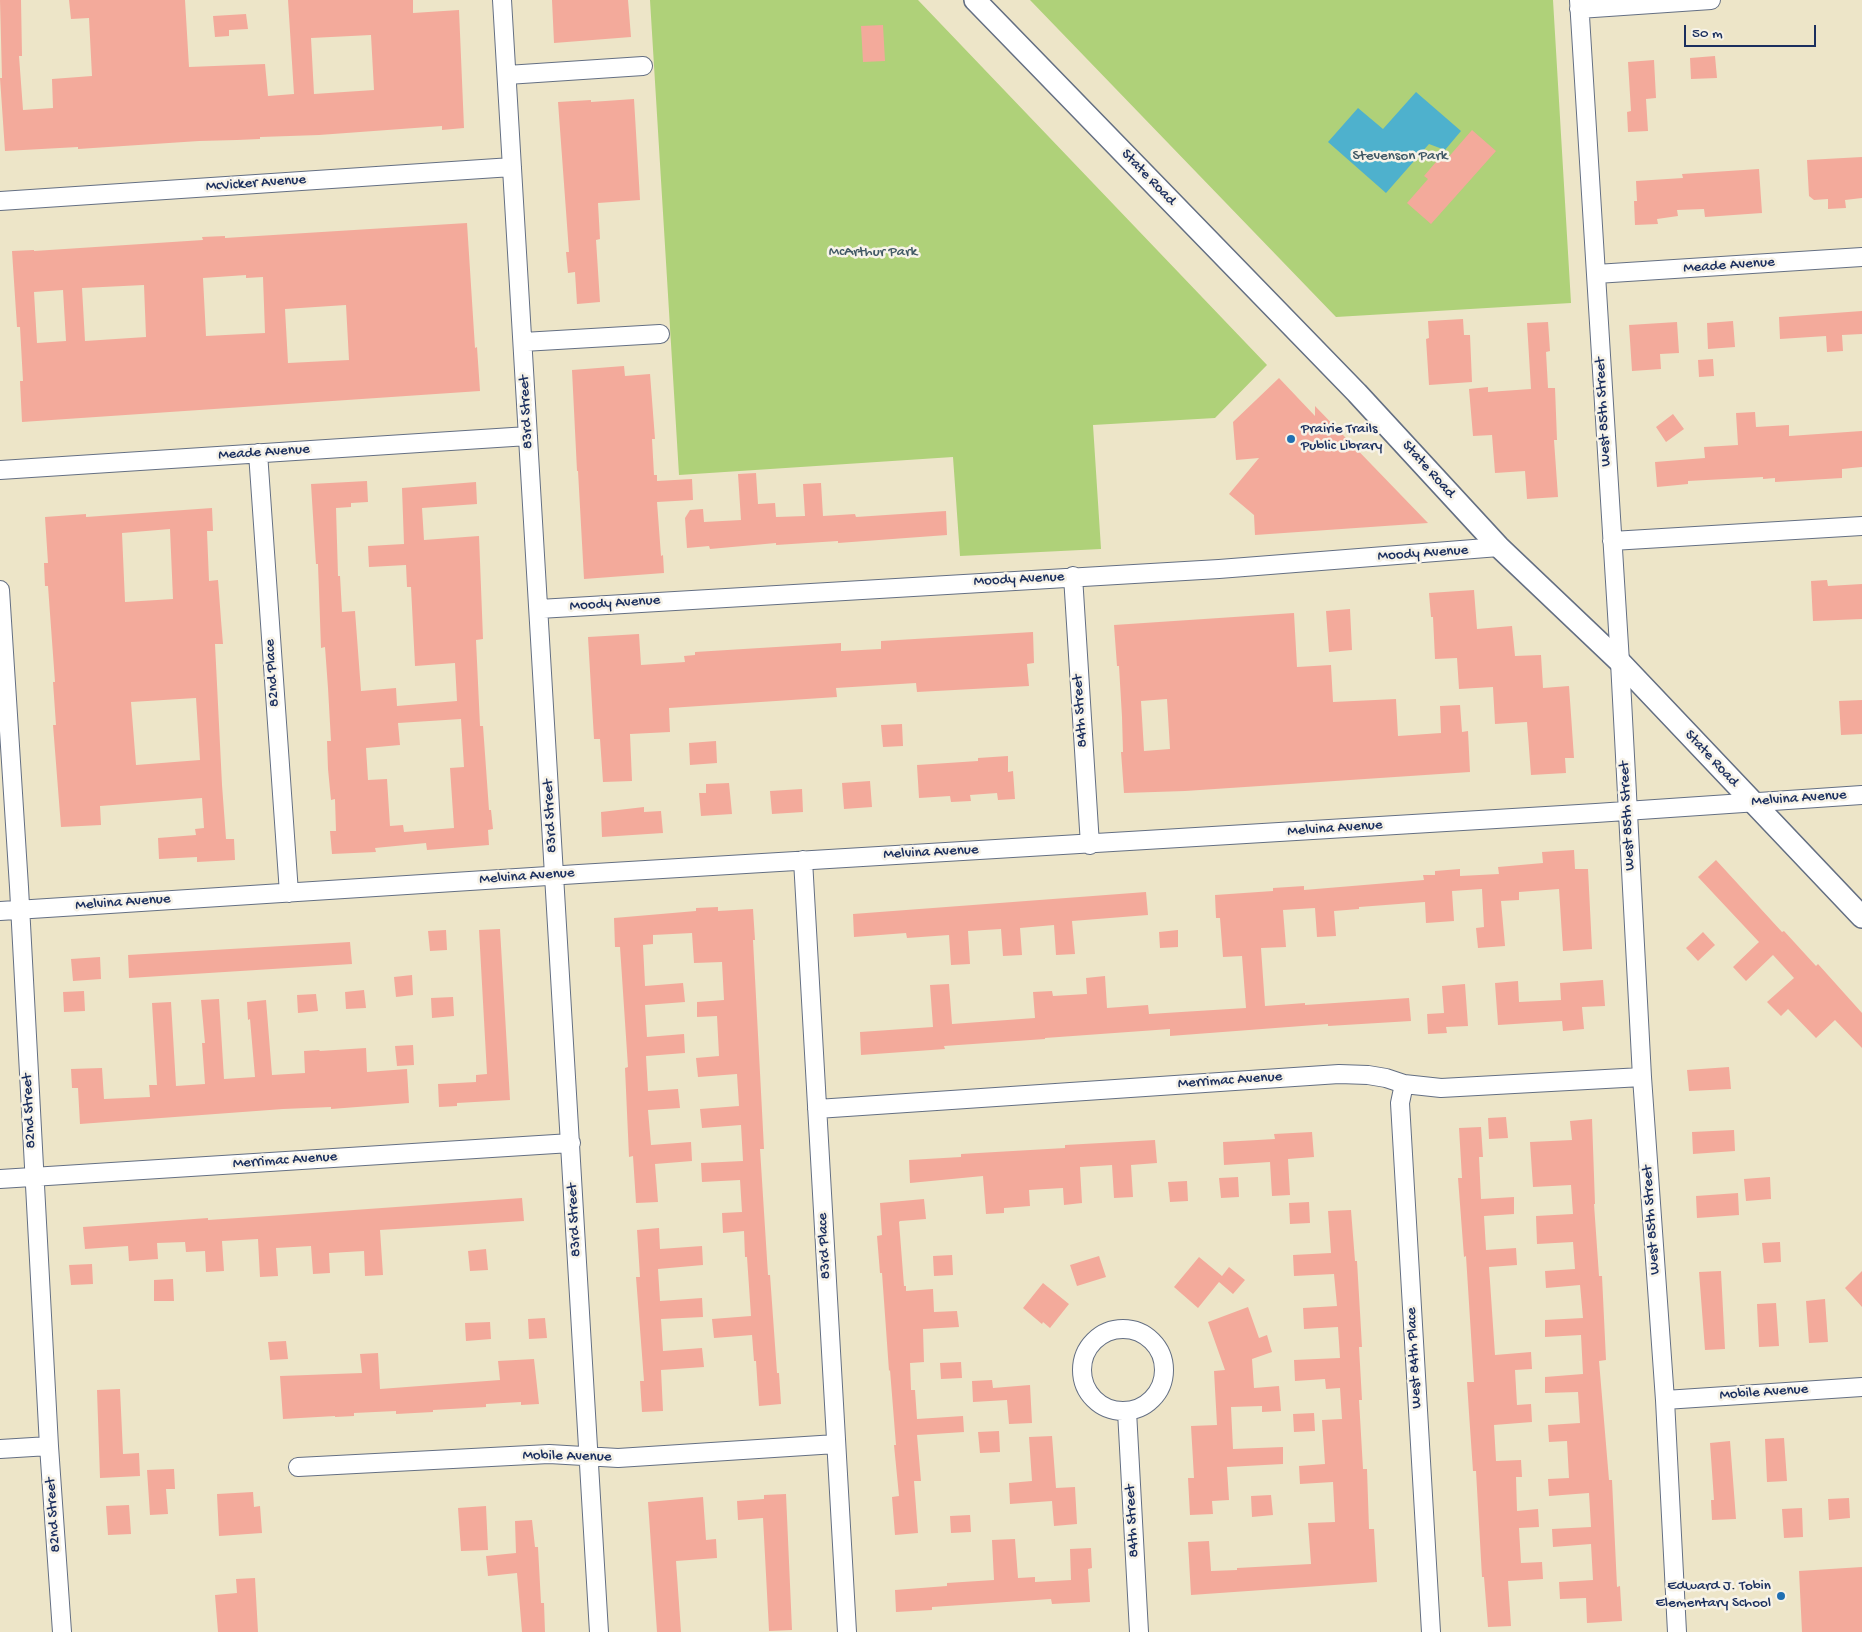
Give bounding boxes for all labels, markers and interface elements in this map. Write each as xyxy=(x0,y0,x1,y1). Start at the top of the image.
scale bar xyxy=(1687,15,1820,47)
text: 50 m xyxy=(1692,25,1723,43)
street label: State Road xyxy=(1117,146,1179,210)
park label: Stevenson Park xyxy=(1353,148,1447,166)
street label: McVicker Avenue xyxy=(205,172,307,196)
park label: McArthur Park xyxy=(829,244,917,262)
street label: Meade Avenue xyxy=(1683,254,1775,278)
street label: West 85th Street xyxy=(1592,357,1616,467)
street label: 83rd Street xyxy=(516,375,538,449)
place label: Prairie Trails Public Library xyxy=(1301,421,1382,456)
marker: Prairie Trails Public Library xyxy=(1285,433,1297,445)
street label: State Road xyxy=(1397,437,1459,503)
street label: Meade Avenue xyxy=(218,441,310,465)
street label: Moody Avenue xyxy=(1377,542,1469,566)
street label: Moody Avenue xyxy=(973,569,1065,591)
street label: Moody Avenue xyxy=(569,592,661,616)
street label: 82nd Place xyxy=(262,639,284,707)
street label: 84th Street xyxy=(1069,674,1093,748)
street label: State Road xyxy=(1680,727,1742,791)
street label: West 85th Street xyxy=(1616,761,1640,871)
street label: 83rd Street xyxy=(540,779,562,853)
street label: Melvina Avenue xyxy=(1751,787,1847,811)
street label: Melvina Avenue xyxy=(1287,817,1383,841)
street label: Melvina Avenue xyxy=(883,842,979,864)
street label: Melvina Avenue xyxy=(479,865,575,889)
street label: Melvina Avenue xyxy=(75,891,171,915)
street label: Merrimac Avenue xyxy=(1177,1068,1283,1094)
street label: 82nd Street xyxy=(19,1073,41,1149)
street label: Merrimac Avenue xyxy=(232,1148,338,1174)
street label: West 85th Street xyxy=(1639,1165,1665,1275)
street label: 83rd Street xyxy=(564,1183,586,1257)
street label: 83rd Place xyxy=(814,1212,836,1280)
street label: West 84th Place xyxy=(1403,1307,1427,1409)
street label: Mobile Avenue xyxy=(1719,1381,1809,1405)
street label: Mobile Avenue xyxy=(522,1447,612,1467)
street label: 82nd Street xyxy=(42,1477,66,1553)
street label: 84th Street xyxy=(1122,1484,1144,1558)
place label: Edward J. Tobin Elementary School xyxy=(1655,1578,1771,1613)
marker: Edward J. Tobin Elementary School xyxy=(1775,1590,1787,1602)

